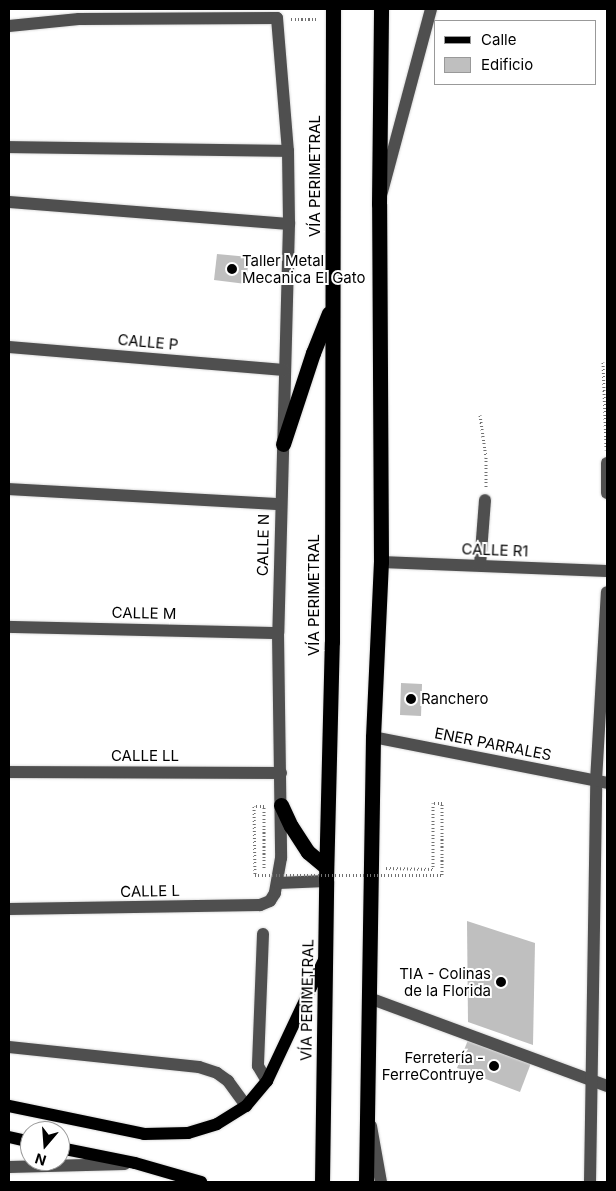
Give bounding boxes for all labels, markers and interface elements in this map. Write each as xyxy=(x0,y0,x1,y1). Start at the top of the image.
legend xyxy=(434,20,596,85)
text: Calle xyxy=(481,30,516,49)
text: Edificio xyxy=(481,55,533,74)
street label: VÍA PERIMETRAL xyxy=(306,115,324,237)
place label: Taller Metal Mecanica El Gato xyxy=(242,251,366,286)
marker: Taller Metal Mecanica El Gato xyxy=(226,263,238,275)
street label: CALLE P xyxy=(117,330,179,354)
street label: CALLE N xyxy=(253,514,273,576)
street label: VÍA PERIMETRAL xyxy=(305,534,323,656)
street label: CALLE R1 xyxy=(461,540,529,560)
street label: CALLE M xyxy=(111,603,177,623)
place label: Ranchero xyxy=(421,690,488,708)
marker: Ranchero xyxy=(405,693,417,705)
street label: ENER PARRALES xyxy=(433,724,553,764)
street label: CALLE LL xyxy=(111,747,179,765)
street label: CALLE L xyxy=(120,881,180,901)
street label: VÍA PERIMETRAL xyxy=(297,939,317,1061)
place label: TIA - Colinas de la Florida xyxy=(399,964,491,999)
marker: TIA - Colinas de la Florida xyxy=(495,976,507,988)
place label: Ferretería - FerreContruye xyxy=(382,1048,484,1083)
marker: Ferretería - FerreContruye xyxy=(488,1060,500,1072)
north arrow xyxy=(20,1121,70,1171)
text: N xyxy=(33,1150,48,1170)

